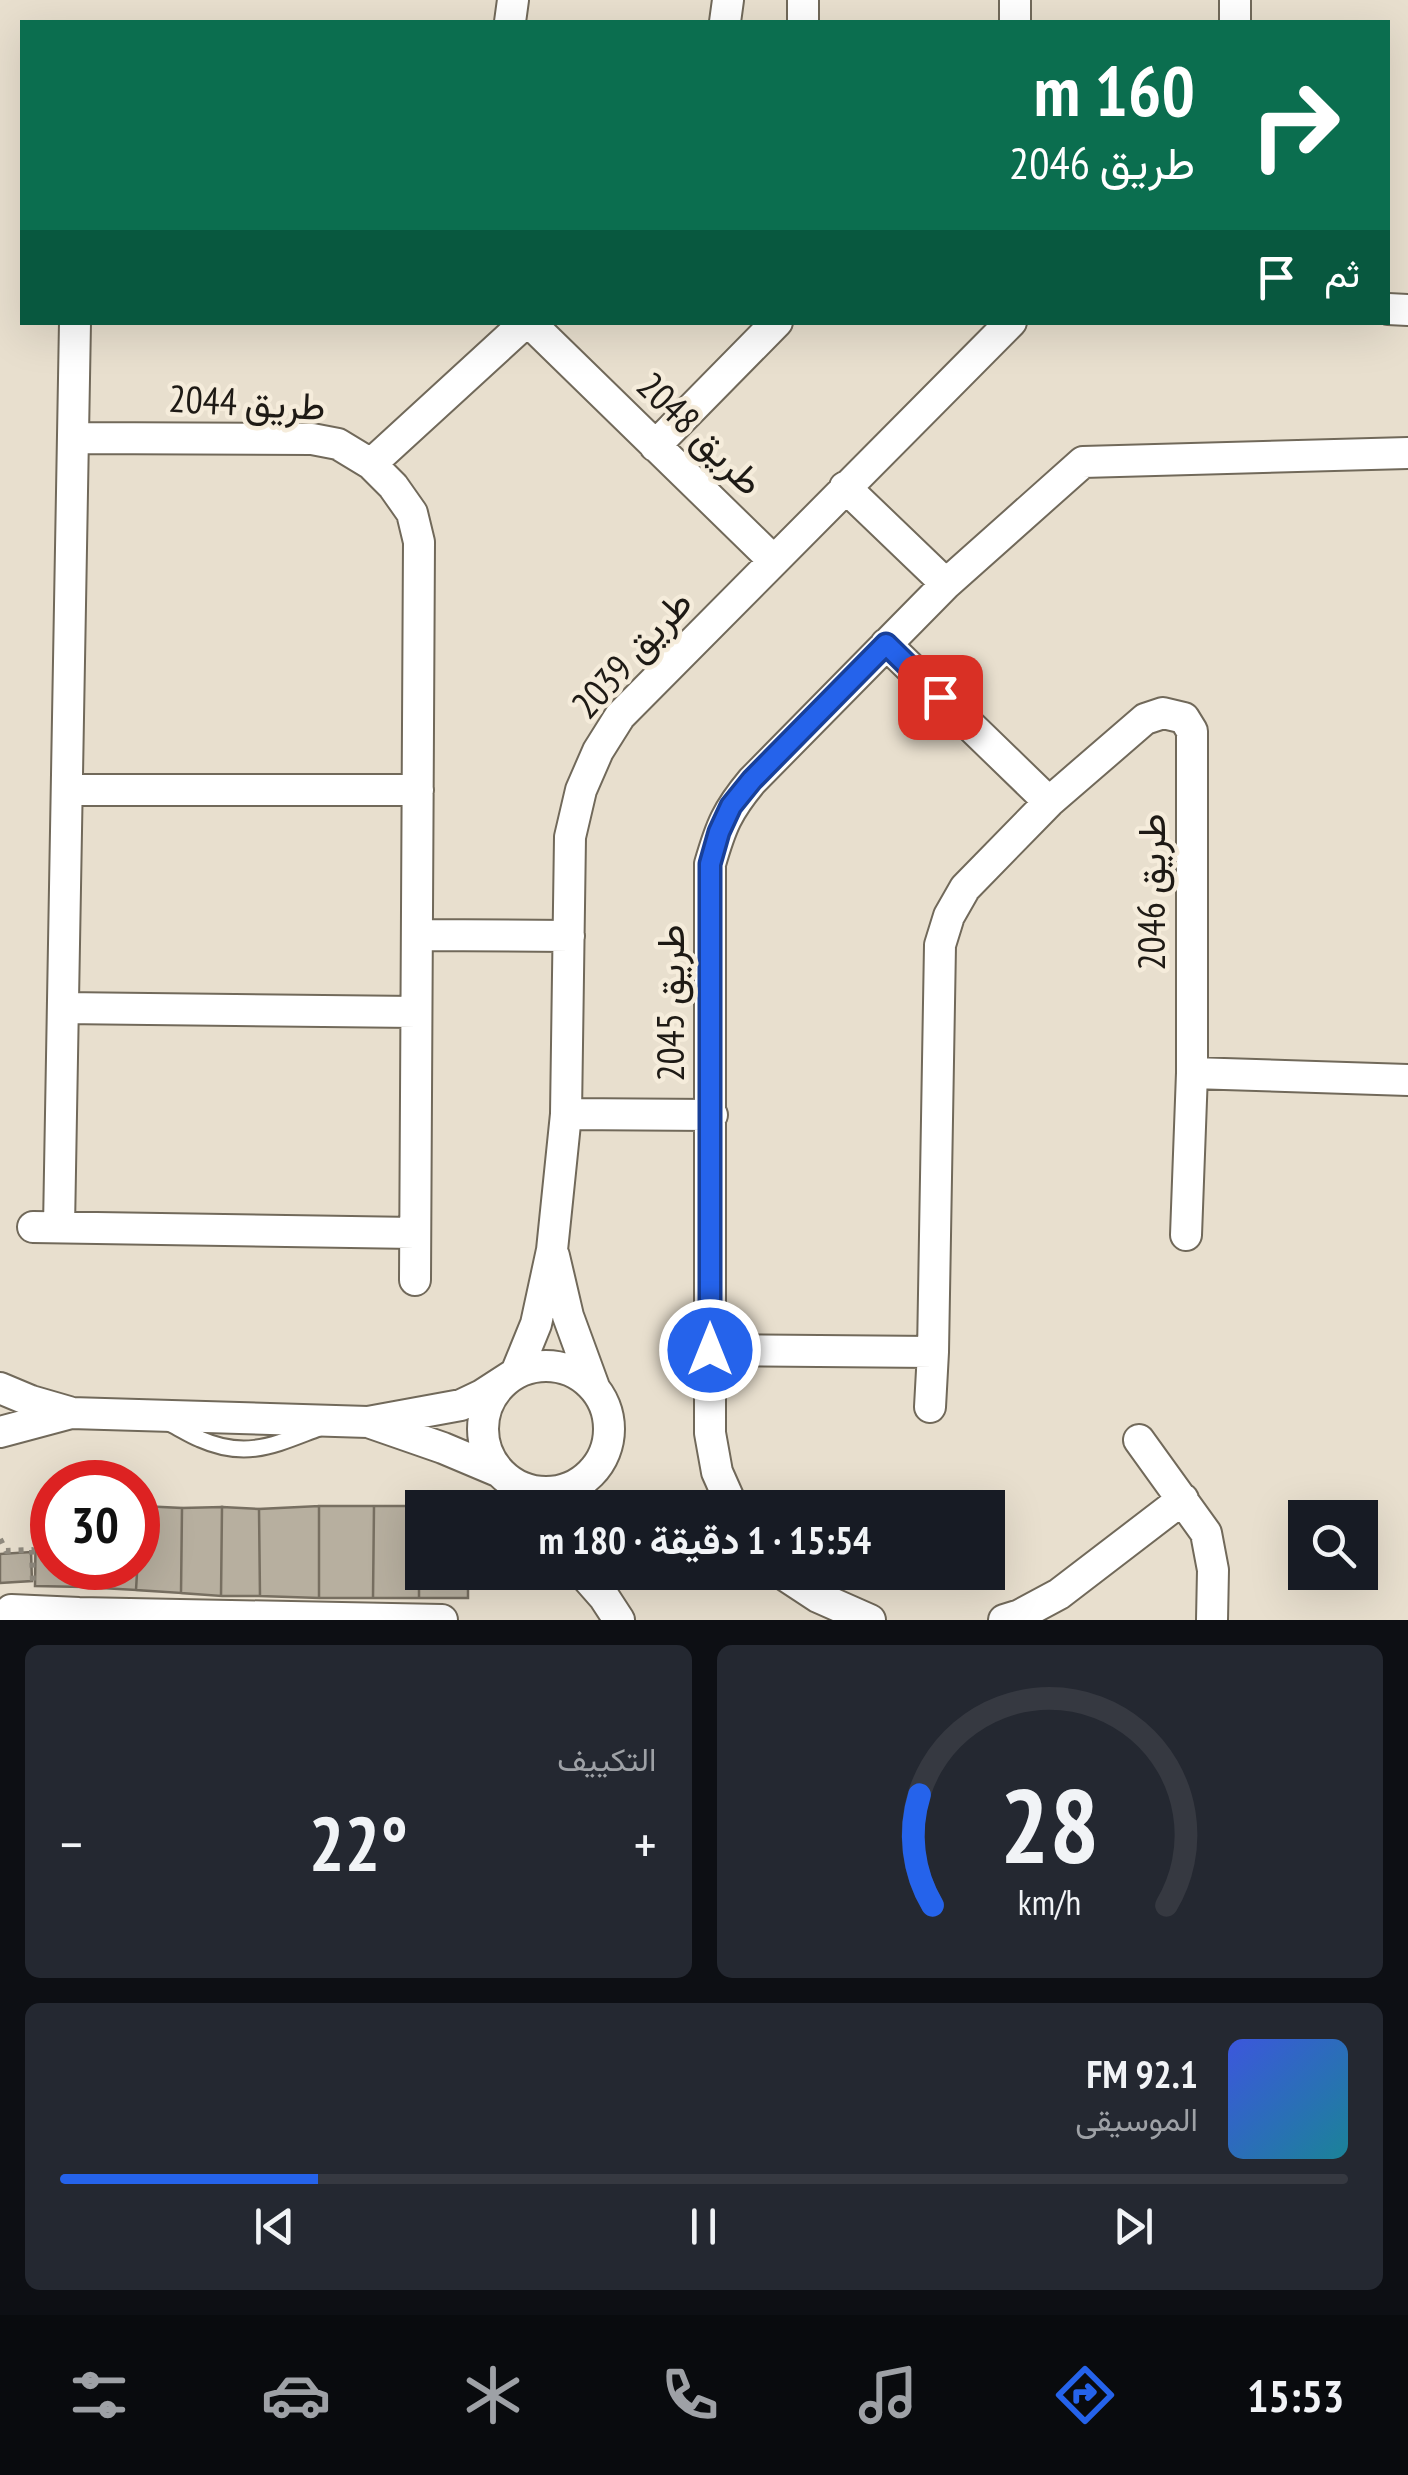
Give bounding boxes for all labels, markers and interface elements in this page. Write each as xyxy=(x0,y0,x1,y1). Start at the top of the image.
text: 160 m xyxy=(1034,45,1195,135)
icon: right xyxy=(1230,60,1360,190)
text: طريق 2046 xyxy=(1009,133,1195,191)
text: ثم xyxy=(1324,248,1360,297)
icon: arrive xyxy=(1249,250,1304,305)
street label: طريق 2048 xyxy=(628,361,775,505)
street label: طريق 2044 xyxy=(167,373,327,430)
street label: طريق 2039 xyxy=(560,578,702,728)
pin xyxy=(898,655,983,740)
icon: arrive xyxy=(913,670,968,725)
street label: طريق 2046 xyxy=(1126,813,1175,971)
street label: طريق 2045 xyxy=(645,924,694,1082)
position arrow xyxy=(658,1298,762,1402)
speed limit sign: 30 xyxy=(30,1460,160,1590)
map controls xyxy=(1288,1500,1378,1590)
button: search xyxy=(1288,1500,1378,1590)
text: 15:54 · 1 دقيقة · 180 m xyxy=(539,1515,871,1564)
text: التكييف xyxy=(557,1738,657,1780)
text: 28 xyxy=(1000,1757,1099,1892)
text: 22° xyxy=(309,1795,408,1892)
text: − xyxy=(60,1808,83,1879)
text: + xyxy=(634,1808,656,1879)
text: km/h xyxy=(1018,1879,1081,1925)
text: 92.1 FM xyxy=(1086,2049,1198,2098)
text: الموسيقى xyxy=(1075,2098,1198,2140)
icon: previous xyxy=(247,2199,302,2254)
icon: pause xyxy=(676,2199,731,2254)
icon: next xyxy=(1106,2199,1161,2254)
icon: filters xyxy=(64,2360,134,2430)
icon: car xyxy=(261,2360,331,2430)
icon: climate xyxy=(458,2360,528,2430)
icon: phone xyxy=(655,2360,725,2430)
icon: music xyxy=(853,2360,923,2430)
icon: directions xyxy=(1050,2360,1120,2430)
text: 15:53 xyxy=(1247,2366,1344,2424)

